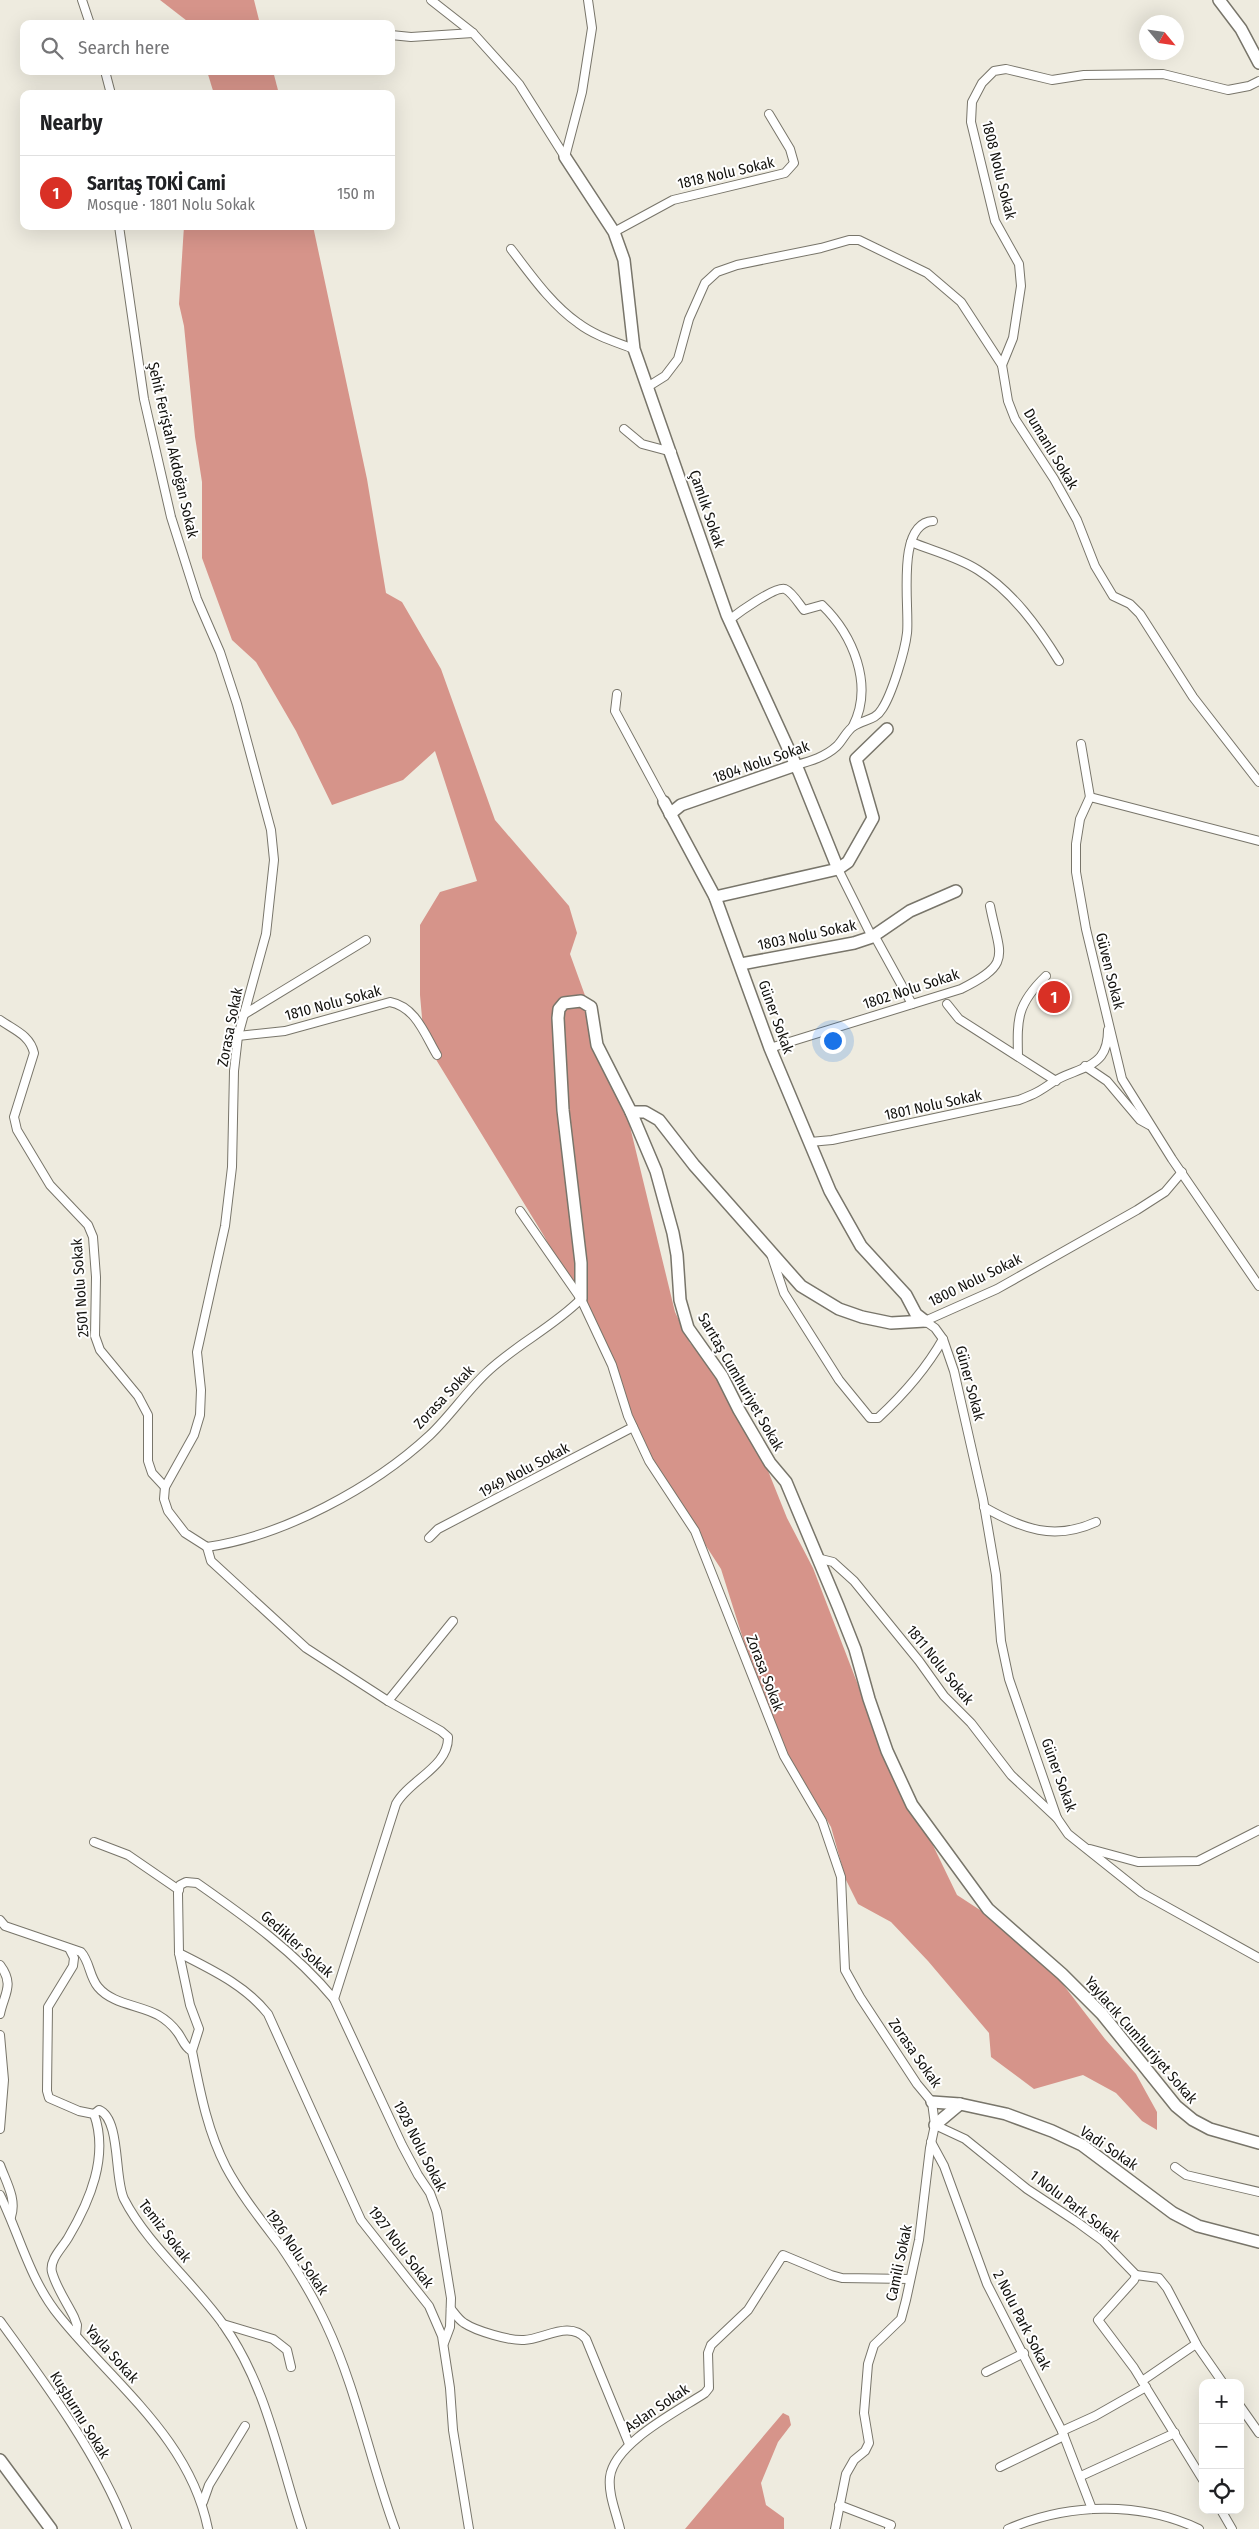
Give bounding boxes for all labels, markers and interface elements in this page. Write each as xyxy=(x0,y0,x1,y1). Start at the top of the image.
north arrow xyxy=(1139,15,1184,60)
search box xyxy=(20,20,395,75)
icon: search xyxy=(38,34,66,62)
text: Search here xyxy=(78,36,170,59)
text: Nearby xyxy=(40,110,102,136)
street label: 1808 Nolu Sokak xyxy=(978,119,1020,221)
street label: 1818 Nolu Sokak xyxy=(676,153,776,193)
text: Sarıtaş TOKİ Cami xyxy=(87,172,226,195)
text: 1 xyxy=(53,184,59,203)
text: 150 m xyxy=(337,184,375,203)
text: Mosque · 1801 Nolu Sokak xyxy=(87,195,255,214)
street label: Şehit Feriştah Akdoğan Sokak xyxy=(144,360,202,540)
street label: Dumanlı Sokak xyxy=(1020,405,1082,493)
street label: Çamlık Sokak xyxy=(685,468,729,550)
street label: 1804 Nolu Sokak xyxy=(710,737,812,787)
street label: 1803 Nolu Sokak xyxy=(756,916,858,954)
street label: Güven Sokak xyxy=(1092,931,1128,1011)
street label: 1802 Nolu Sokak xyxy=(861,965,961,1013)
street label: Güner Sokak xyxy=(754,978,798,1056)
pin: 1 xyxy=(1038,978,1070,1016)
street label: 1810 Nolu Sokak xyxy=(283,982,383,1024)
street label: Zorasa Sokak xyxy=(214,986,246,1068)
your location xyxy=(820,1028,846,1054)
street label: 1801 Nolu Sokak xyxy=(883,1086,983,1124)
street label: 2501 Nolu Sokak xyxy=(68,1238,92,1338)
street label: 1800 Nolu Sokak xyxy=(926,1250,1024,1310)
street label: Sarıtaş Cumhuriyet Sokak xyxy=(694,1310,788,1454)
street label: Güner Sokak xyxy=(951,1344,989,1423)
street label: Zorasa Sokak xyxy=(410,1362,478,1432)
street label: 1949 Nolu Sokak xyxy=(476,1439,572,1501)
street label: 1811 Nolu Sokak xyxy=(903,1622,977,1708)
street label: Zorasa Sokak xyxy=(742,1632,788,1714)
street label: Güner Sokak xyxy=(1037,1736,1081,1814)
street label: Gedikler Sokak xyxy=(257,1907,337,1981)
street label: Yaylacık Cumhuriyet Sokak xyxy=(1081,1973,1201,2107)
street label: Zorasa Sokak xyxy=(885,2015,945,2091)
street label: 1928 Nolu Sokak xyxy=(389,2098,451,2194)
street label: Vadi Sokak xyxy=(1077,2122,1141,2174)
street label: 1 Nolu Park Sokak xyxy=(1026,2166,1124,2246)
street label: Temiz Sokak xyxy=(135,2196,195,2266)
street label: 1927 Nolu Sokak xyxy=(364,2203,438,2291)
street label: 1926 Nolu Sokak xyxy=(262,2206,332,2298)
street label: Camili Sokak xyxy=(882,2223,916,2303)
street label: 2 Nolu Park Sokak xyxy=(989,2267,1055,2373)
street label: Yayla Sokak xyxy=(81,2321,143,2387)
street label: Kuşburnu Sokak xyxy=(46,2368,114,2462)
map controls xyxy=(1199,2379,1244,2514)
button: + xyxy=(1199,2379,1244,2424)
street label: Aslan Sokak xyxy=(622,2380,692,2436)
button: − xyxy=(1199,2424,1244,2469)
button: locate xyxy=(1199,2469,1244,2514)

